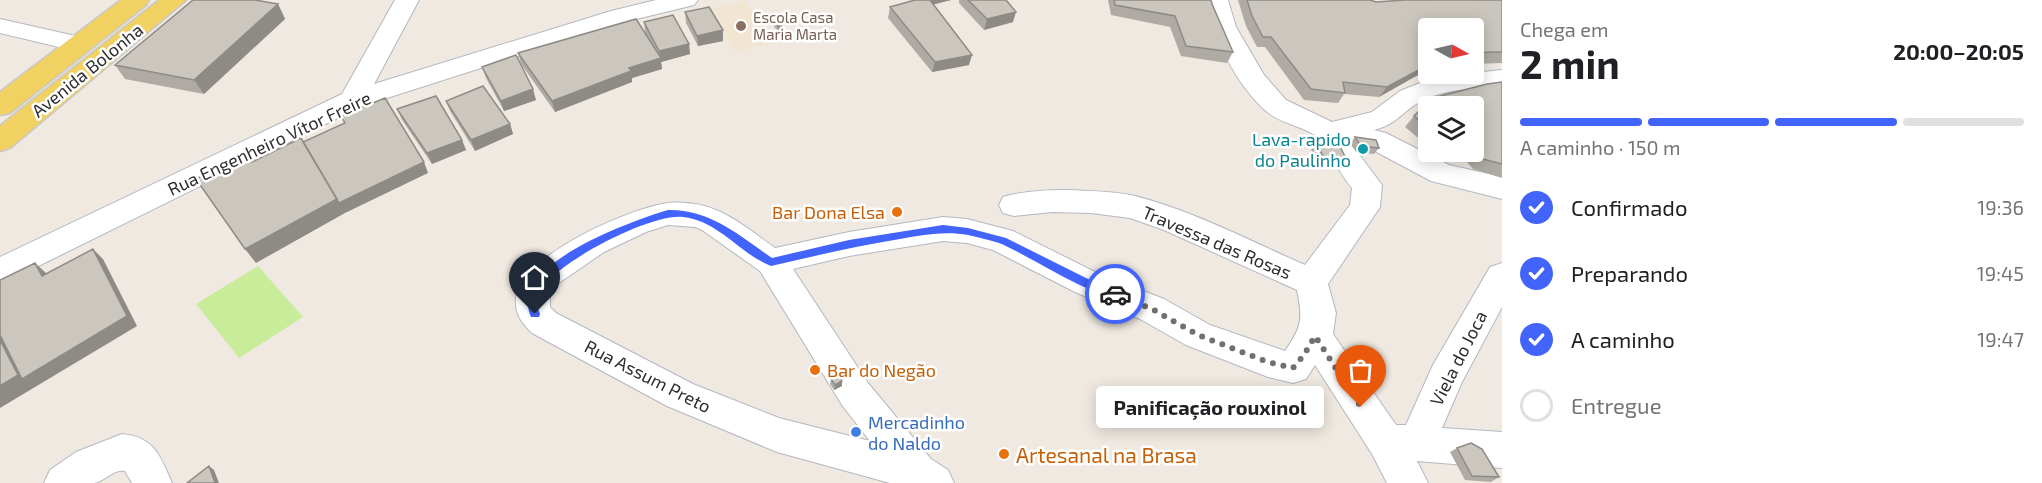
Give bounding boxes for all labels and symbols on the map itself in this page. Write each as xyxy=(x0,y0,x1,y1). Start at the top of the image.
place label: Escola Casa Maria Marta xyxy=(753,8,837,43)
street label: Avenida Bolonha xyxy=(27,18,147,122)
north arrow xyxy=(1418,18,1484,84)
marker: Escola Casa Maria Marta xyxy=(734,19,748,33)
street label: Rua Engenheiro Vítor Freire xyxy=(164,86,374,200)
place label: Lava-rapido do Paulinho xyxy=(1252,128,1351,171)
marker: Lava-rapido do Paulinho xyxy=(1356,142,1370,156)
place label: Bar Dona Elsa xyxy=(772,201,885,223)
street label: Travessa das Rosas xyxy=(1139,201,1295,283)
marker: Bar Dona Elsa xyxy=(890,205,904,219)
pin xyxy=(509,252,560,314)
courier xyxy=(1085,264,1145,324)
street label: Viela do Joca xyxy=(1425,307,1491,409)
street label: Rua Assum Preto xyxy=(581,335,715,417)
pin xyxy=(1335,345,1386,407)
place label: Bar do Negão xyxy=(827,359,936,381)
marker: Bar do Negão xyxy=(808,363,822,377)
callout: Panificação rouxinol xyxy=(1097,386,1325,428)
place label: Mercadinho do Naldo xyxy=(868,411,965,454)
marker: Mercadinho do Naldo xyxy=(849,425,863,439)
place label: Artesanal na Brasa xyxy=(1016,442,1197,467)
marker: Artesanal na Brasa xyxy=(997,447,1011,461)

